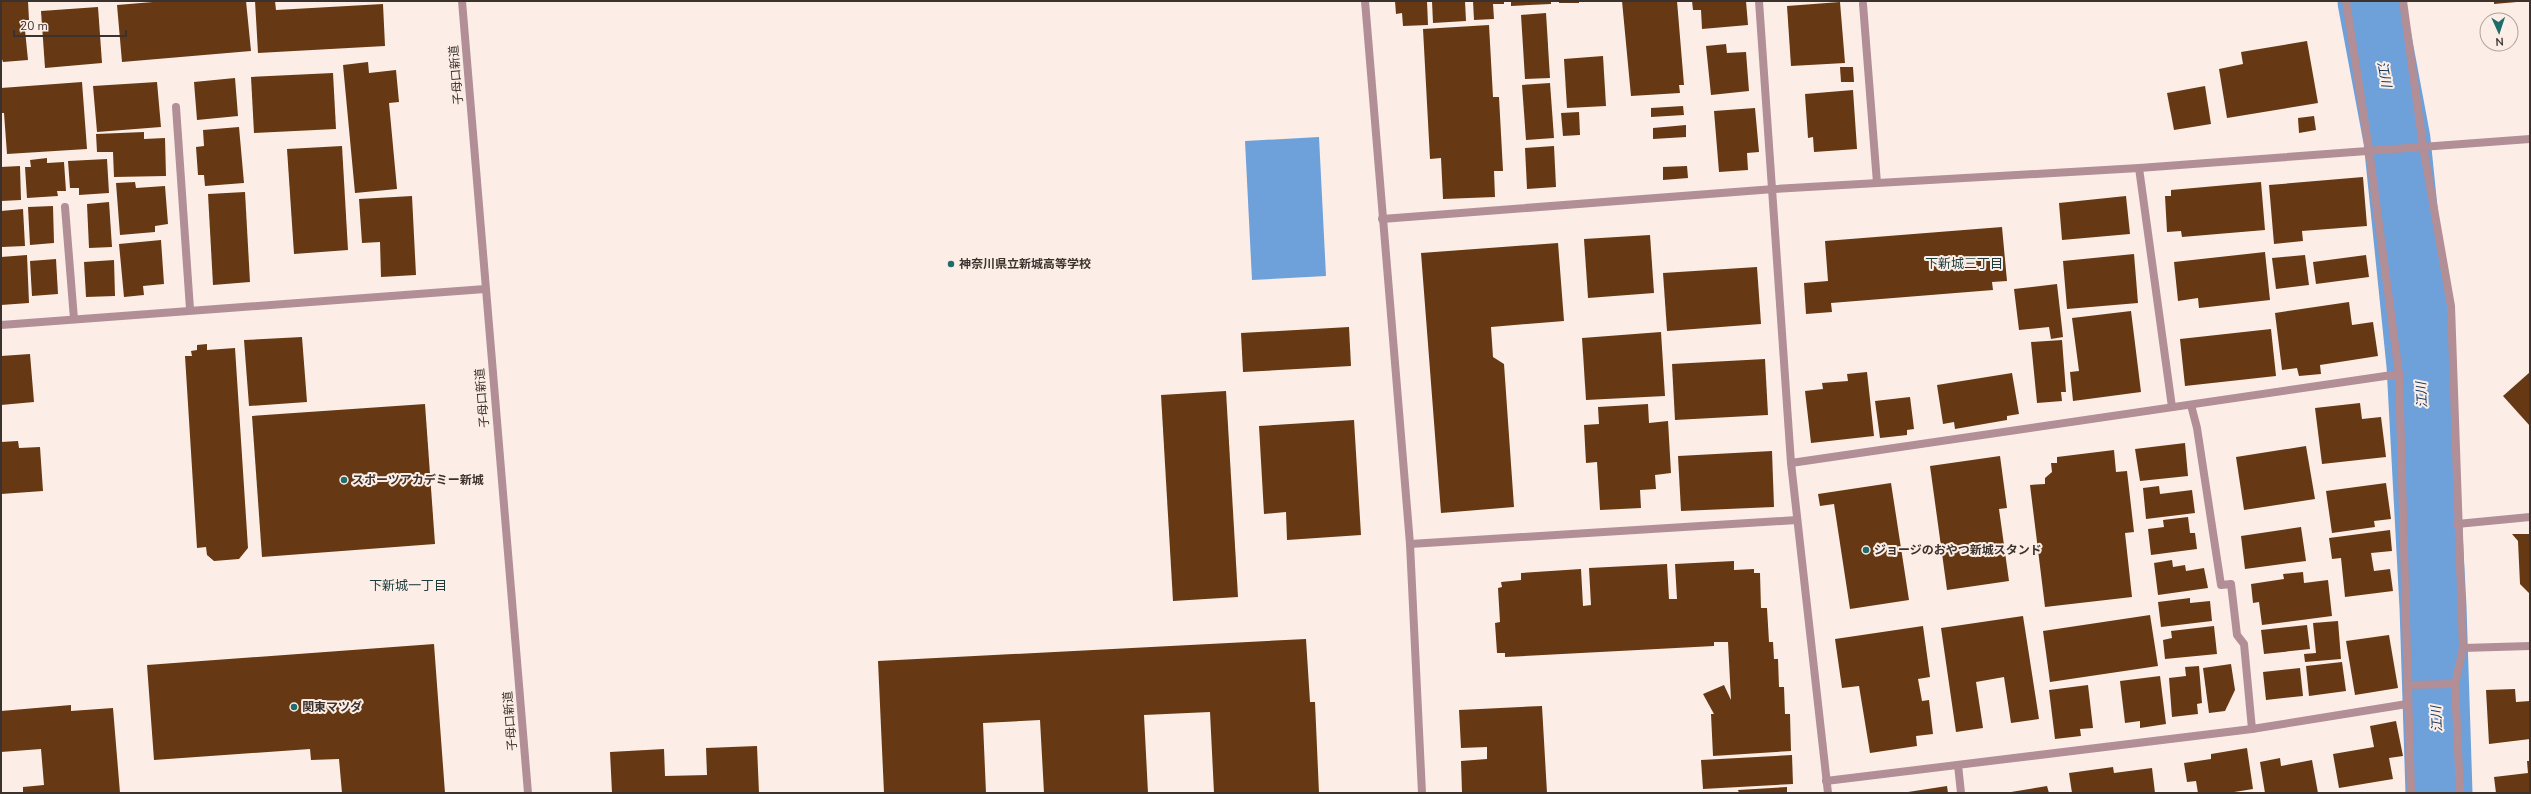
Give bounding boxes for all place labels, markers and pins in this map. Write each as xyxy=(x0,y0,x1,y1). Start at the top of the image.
place label: 神奈川県立新城高等学校 xyxy=(959,256,1091,272)
marker: 神奈川県立新城高等学校 xyxy=(946,259,956,269)
place label: スポーツアカデミー新城 xyxy=(352,472,484,488)
marker: スポーツアカデミー新城 xyxy=(339,475,349,485)
place label: ジョージのおやつ新城スタンド xyxy=(1874,542,2042,558)
marker: ジョージのおやつ新城スタンド xyxy=(1861,545,1871,555)
place label: 関東マツダ xyxy=(302,699,362,715)
marker: 関東マツダ xyxy=(289,702,299,712)

